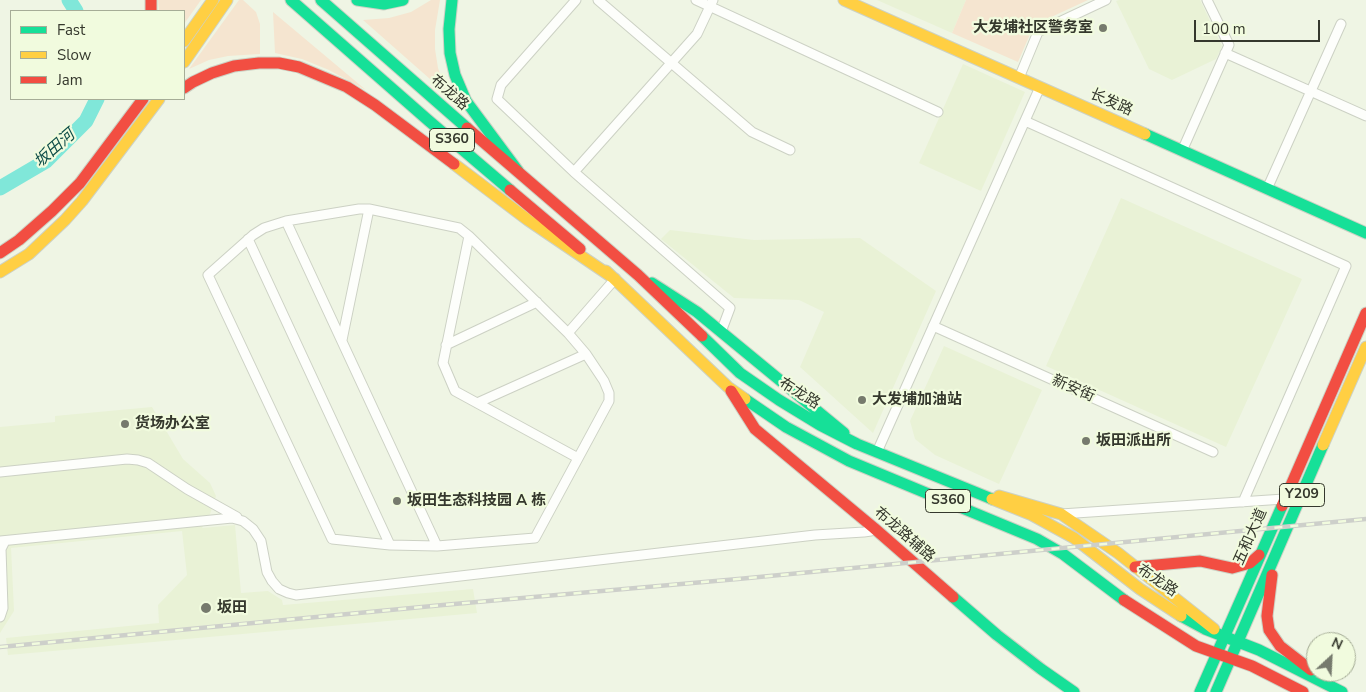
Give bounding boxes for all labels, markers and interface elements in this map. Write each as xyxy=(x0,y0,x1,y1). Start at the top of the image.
legend xyxy=(10,10,185,100)
scale bar xyxy=(1196,10,1322,42)
place label: 大发埔社区警务室 xyxy=(973,19,1093,37)
text: 100 m xyxy=(1202,19,1246,39)
text: Fast xyxy=(57,20,85,40)
marker: 大发埔社区警务室 xyxy=(1097,22,1109,34)
text: Slow xyxy=(57,45,91,65)
text: Jam xyxy=(57,70,83,90)
street label: 布龙路 xyxy=(426,71,472,115)
street label: 长发路 xyxy=(1087,86,1135,120)
water label: 坂田河 xyxy=(31,126,79,172)
road number: S360 xyxy=(430,128,474,152)
street label: 新安街 xyxy=(1049,372,1097,406)
street label: 布龙路 xyxy=(775,374,823,414)
place label: 大发埔加油站 xyxy=(872,391,962,409)
marker: 大发埔加油站 xyxy=(856,394,868,406)
place label: 货场办公室 xyxy=(135,415,210,433)
marker: 货场办公室 xyxy=(119,418,131,430)
place label: 坂田派出所 xyxy=(1096,432,1171,450)
marker: 坂田派出所 xyxy=(1080,435,1092,447)
road number: Y209 xyxy=(1280,484,1324,506)
road number: S360 xyxy=(926,490,970,512)
place label: 坂田生态科技园 A 栋 xyxy=(407,492,546,510)
marker: 坂田生态科技园 A 栋 xyxy=(391,495,403,507)
street label: 布龙路辅路 xyxy=(870,504,938,566)
street label: 五和大道 xyxy=(1231,506,1271,568)
street label: 布龙路 xyxy=(1133,561,1181,601)
place label: 坂田 xyxy=(217,599,247,617)
marker: 坂田 xyxy=(199,601,213,615)
north arrow xyxy=(1306,632,1356,682)
text: N xyxy=(1328,633,1346,655)

